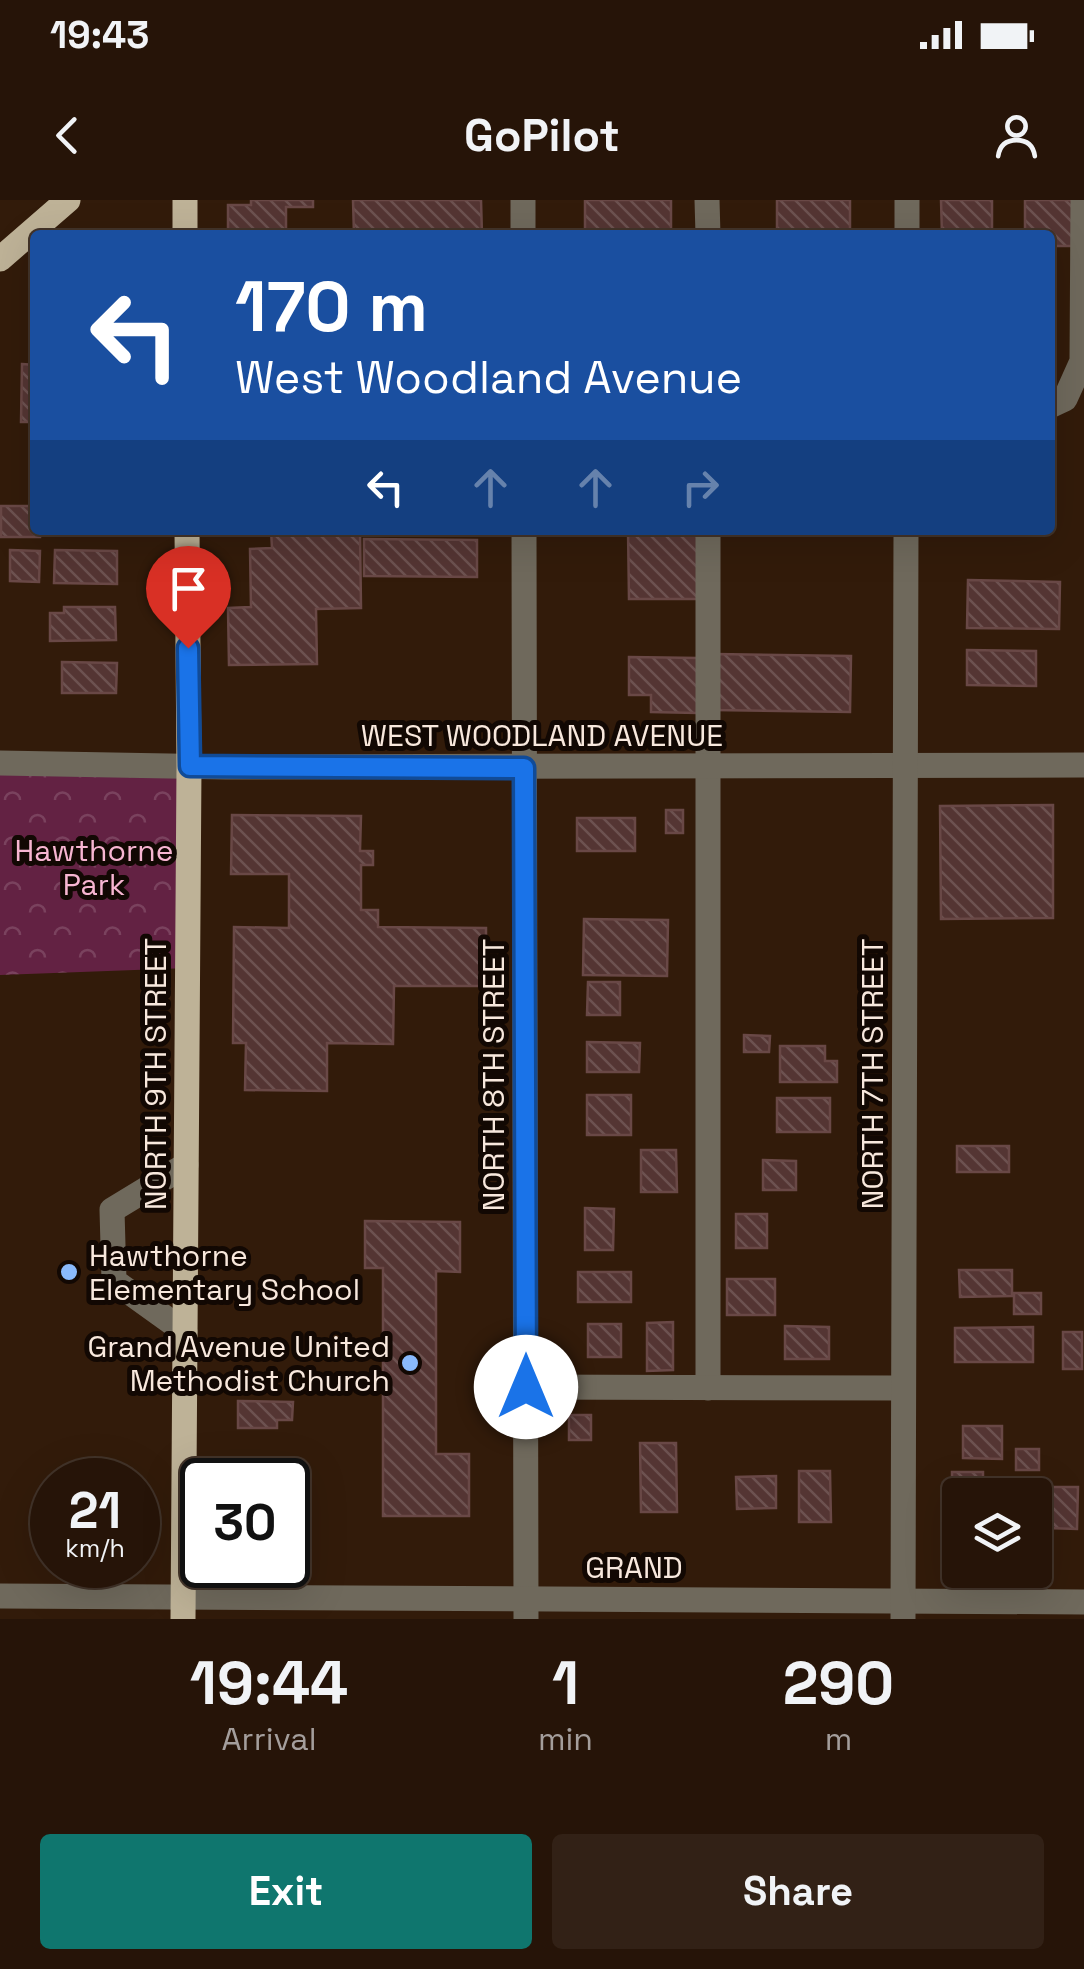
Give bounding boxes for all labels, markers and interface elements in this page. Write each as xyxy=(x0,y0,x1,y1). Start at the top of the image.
text: 19:43 xyxy=(50,11,149,59)
text: GoPilot xyxy=(464,107,620,164)
icon: back xyxy=(40,108,95,163)
icon: person xyxy=(989,108,1044,163)
text: 170 m xyxy=(235,262,428,351)
icon: left xyxy=(70,270,200,400)
text: West Woodland Avenue xyxy=(235,349,742,406)
icon: left xyxy=(358,460,413,515)
icon: ahead xyxy=(463,460,518,515)
icon: ahead xyxy=(568,460,623,515)
icon: right xyxy=(673,460,728,515)
pin xyxy=(146,546,231,649)
icon: arrive xyxy=(161,561,216,616)
street label: WEST WOODLAND AVENUE xyxy=(361,716,723,755)
park label: Hawthorne Park xyxy=(15,831,173,904)
street label: NORTH 9TH STREET xyxy=(136,938,175,1210)
street label: NORTH 7TH STREET xyxy=(853,938,892,1210)
street label: NORTH 8TH STREET xyxy=(474,939,513,1211)
place label: Hawthorne Elementary School xyxy=(89,1236,360,1309)
marker: Hawthorne Elementary School xyxy=(58,1261,80,1283)
place label: Grand Avenue United Methodist Church xyxy=(87,1327,390,1400)
position arrow xyxy=(474,1335,578,1439)
marker: Grand Avenue United Methodist Church xyxy=(399,1352,421,1374)
speed limit sign: 30 xyxy=(180,1458,310,1588)
map controls xyxy=(942,1478,1052,1588)
button: layers xyxy=(942,1478,1052,1588)
text: 21 xyxy=(69,1479,121,1543)
text: km/h xyxy=(65,1532,125,1564)
street label: GRAND xyxy=(585,1548,683,1587)
text: 19:44 xyxy=(190,1645,348,1722)
text: 1 xyxy=(552,1645,579,1722)
text: 290 xyxy=(783,1645,894,1722)
text: Arrival xyxy=(221,1719,317,1759)
text: min xyxy=(538,1719,593,1759)
text: m xyxy=(825,1719,852,1759)
button: Exit xyxy=(40,1834,532,1949)
button: Share xyxy=(552,1834,1044,1949)

